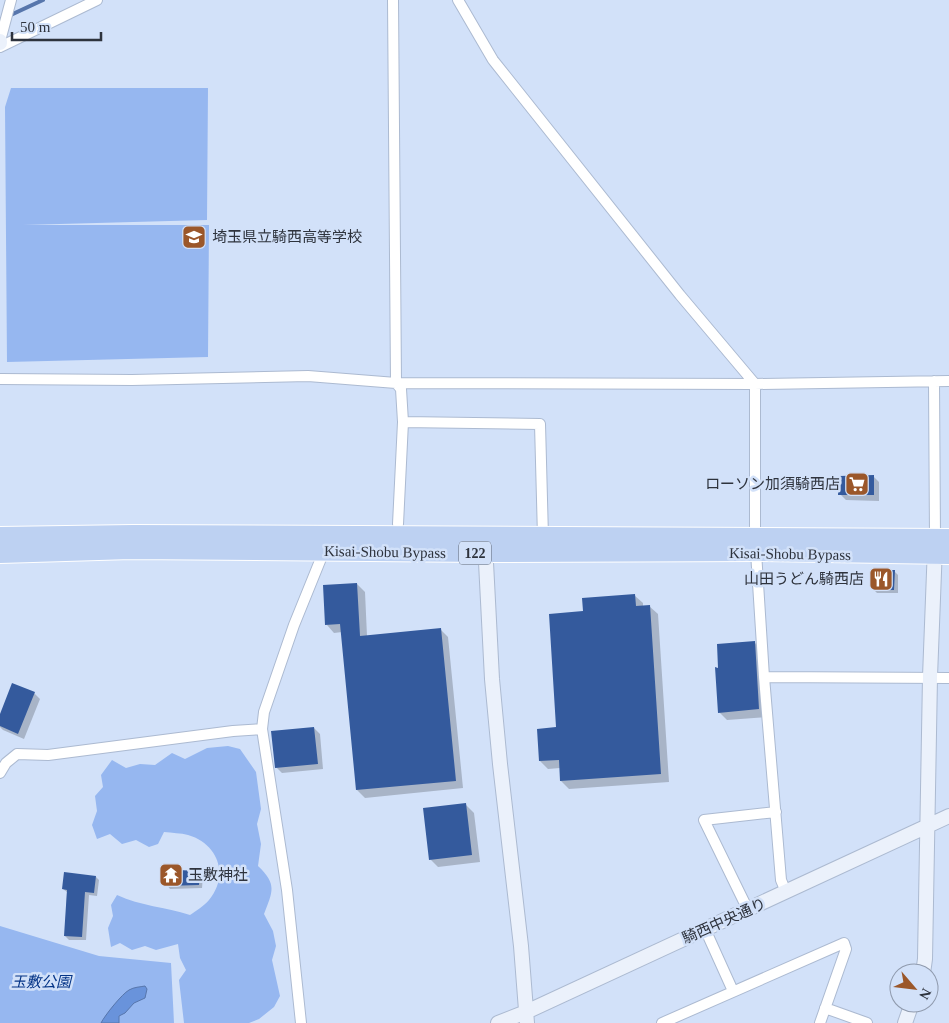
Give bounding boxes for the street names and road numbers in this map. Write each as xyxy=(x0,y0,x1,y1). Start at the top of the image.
road number: 122 xyxy=(459,542,491,564)
street label: Kisai-Shobu Bypass xyxy=(324,543,446,561)
street label: Kisai-Shobu Bypass xyxy=(729,545,851,563)
street label: 騎西中央通り xyxy=(680,895,768,947)

